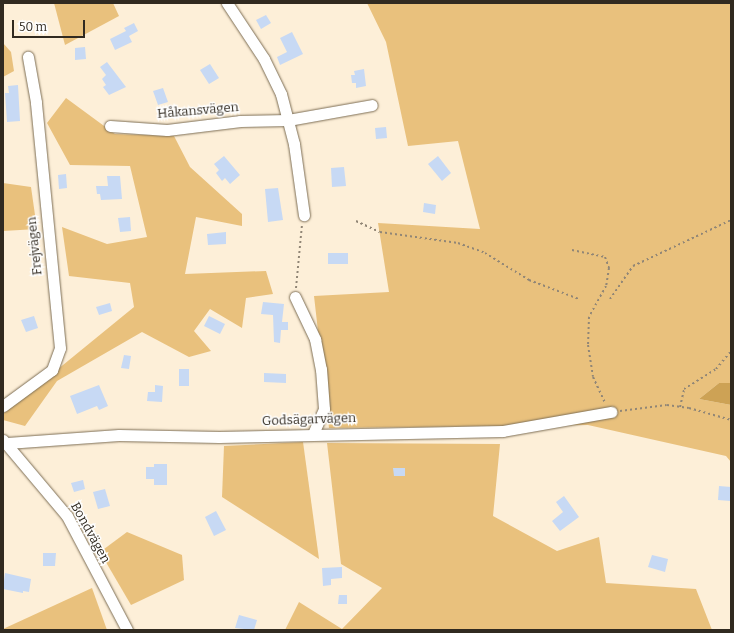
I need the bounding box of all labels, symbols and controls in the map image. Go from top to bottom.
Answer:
scale bar [14,12,87,38]
text: 50 m [19,20,47,34]
street label: Håkansvägen [157,100,239,122]
street label: Frejvägen [24,216,46,276]
street label: Godsägarvägen [262,411,356,429]
street label: Bondvägen [67,500,113,566]

